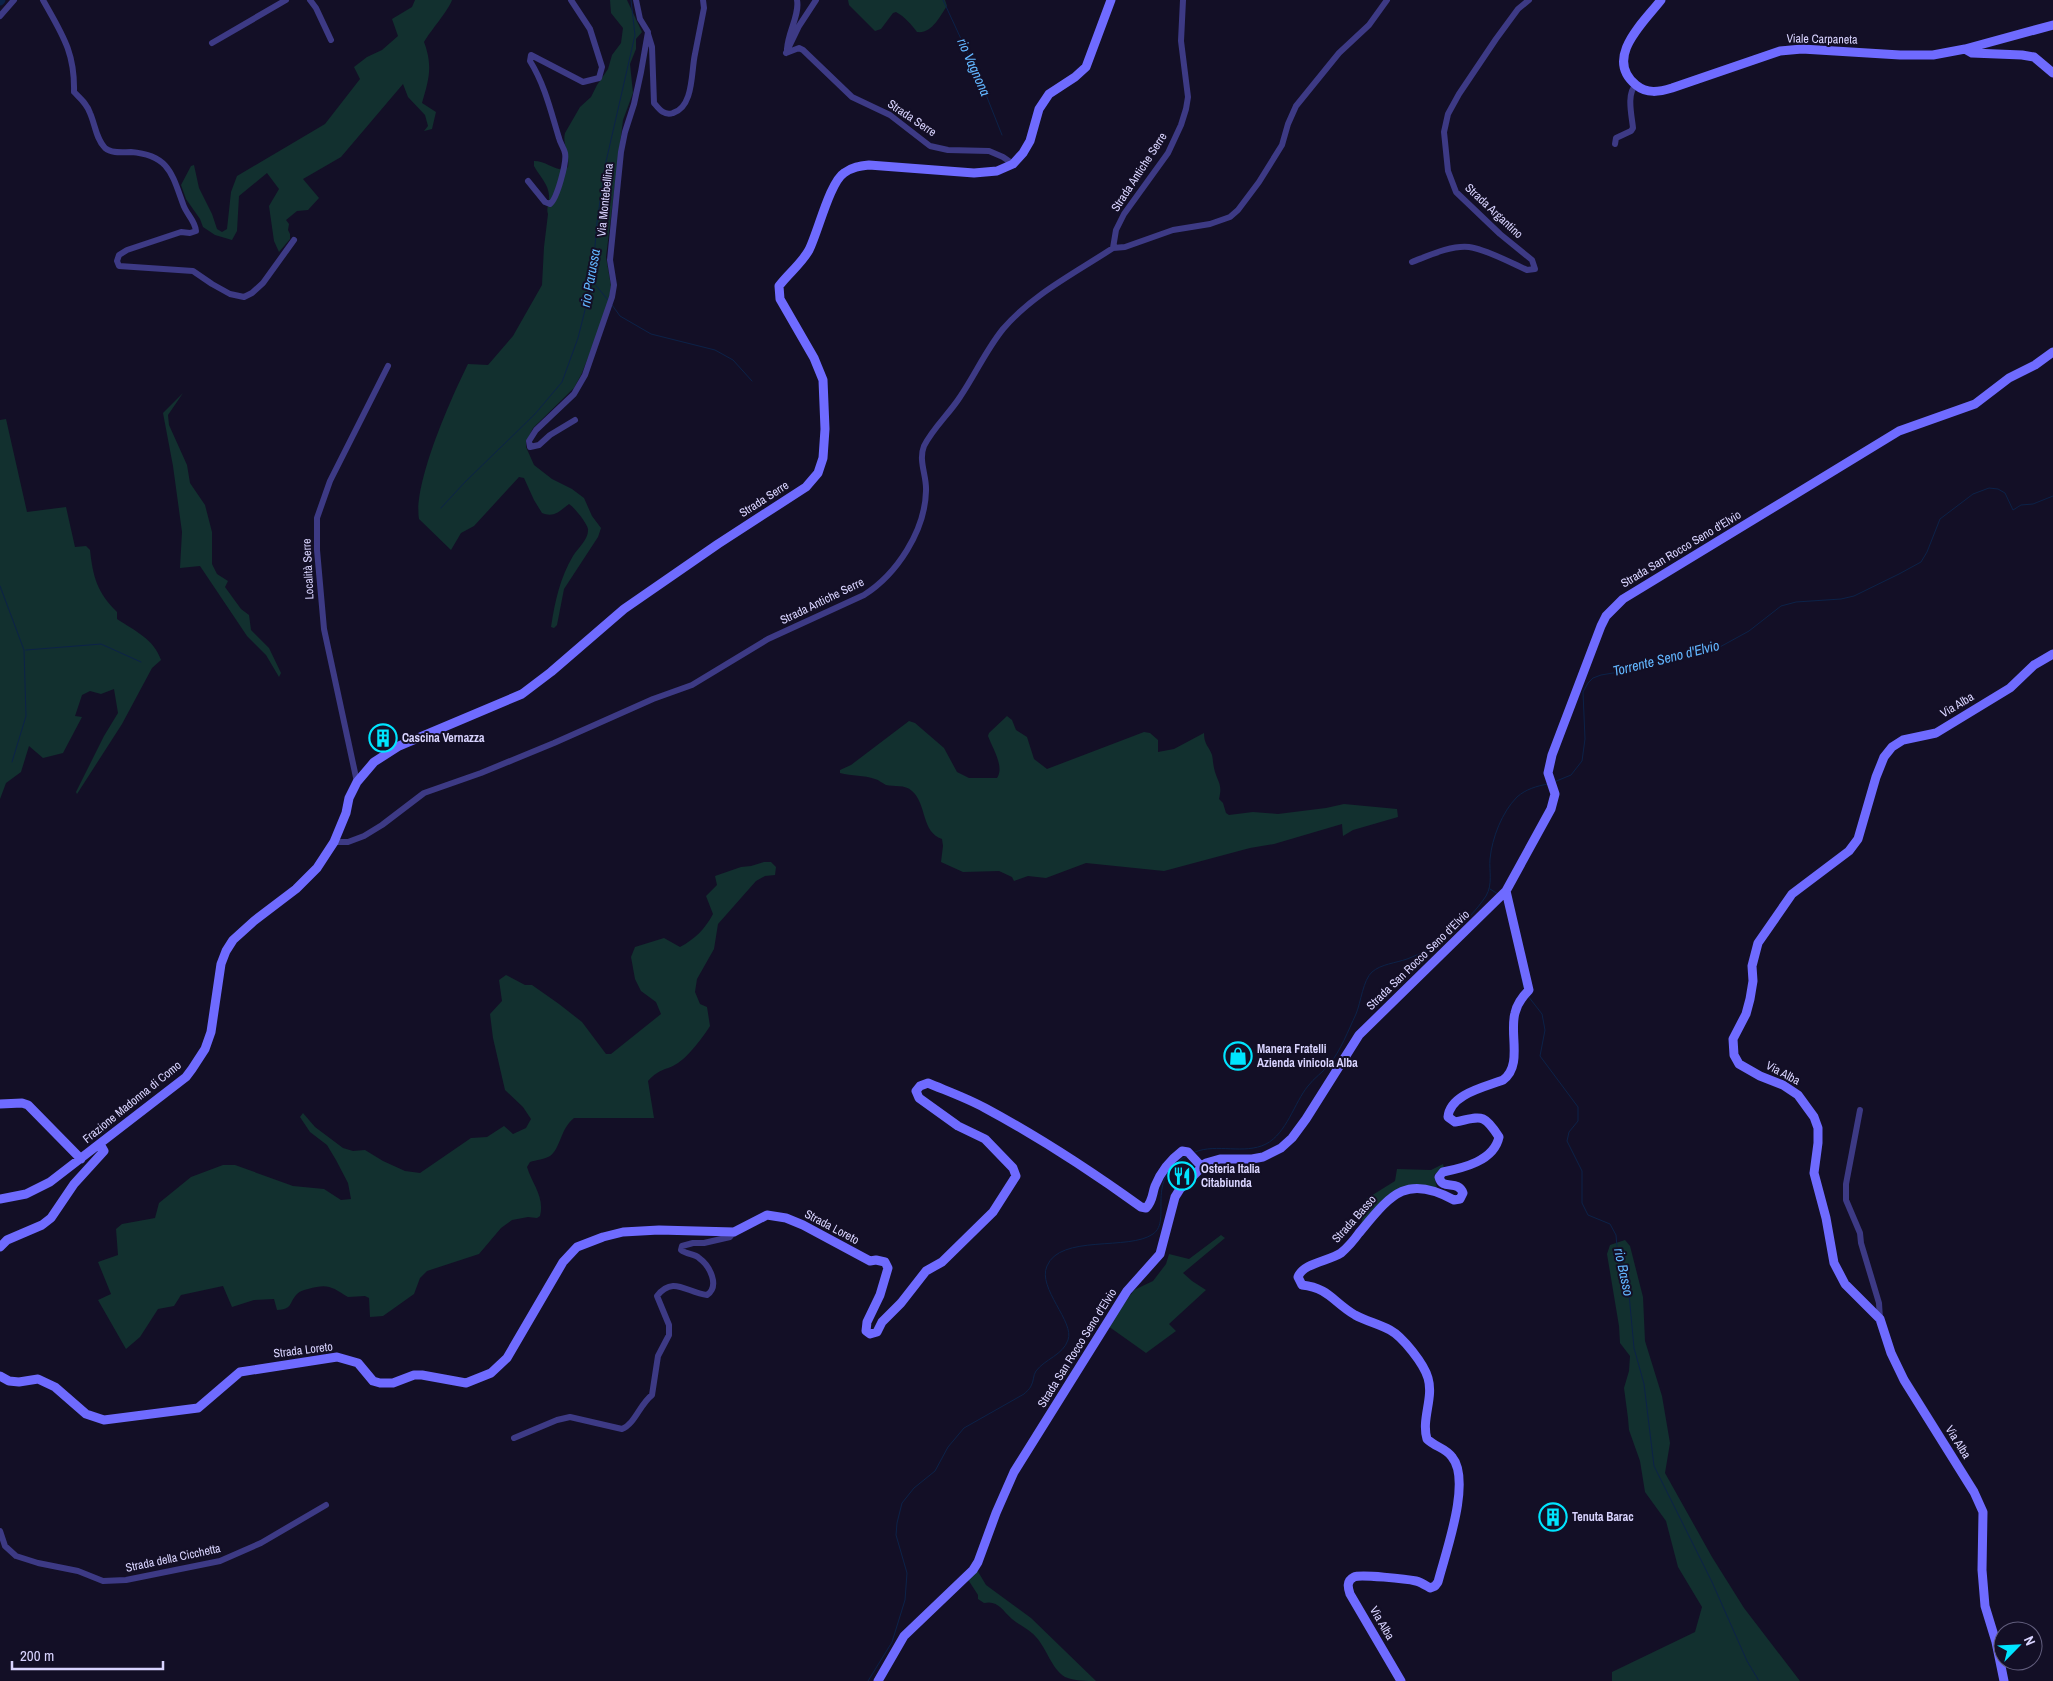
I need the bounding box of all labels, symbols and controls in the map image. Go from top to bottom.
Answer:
street label: Viale Carpaneta [1786,30,1858,48]
water label: rio Vagnona [953,35,995,99]
street label: Strada Serre [884,96,940,140]
street label: Strada Antiche Serre [1107,129,1171,215]
street label: Via Montebellina [593,162,617,237]
street label: Strada Argantino [1462,180,1526,242]
water label: rio Parussa [576,248,604,308]
street label: Strada Serre [736,477,792,521]
street label: Strada San Rocco Seno d'Elvio [1618,507,1744,591]
street label: Località Serre [298,538,318,600]
street label: Strada Antiche Serre [777,574,867,628]
water label: Torrente Seno d'Elvio [1611,636,1721,680]
street label: Via Alba [1937,688,1977,721]
building icon: Cascina Vernazza [368,723,398,753]
place label: Cascina Vernazza [402,730,485,746]
street label: Strada San Rocco Seno d'Elvio [1363,906,1473,1014]
shop icon: Manera Fratelli Azienda vinicola Alba [1223,1041,1253,1071]
place label: Manera Fratelli Azienda vinicola Alba [1257,1041,1358,1071]
street label: Frazione Madonna di Como [79,1057,185,1147]
street label: Via Alba [1763,1057,1803,1089]
restaurant icon: Osteria Italia Citabiunda [1167,1161,1197,1191]
place label: Osteria Italia Citabiunda [1201,1161,1261,1191]
street label: Strada Basso [1328,1192,1380,1246]
street label: Strada Loreto [802,1206,862,1248]
water label: rio Basso [1610,1246,1638,1298]
street label: Strada San Rocco Seno d'Elvio [1034,1285,1120,1411]
street label: Strada Loreto [272,1338,334,1362]
street label: Via Alba [1942,1422,1975,1462]
building icon: Tenuta Barac [1538,1502,1568,1532]
place label: Tenuta Barac [1572,1509,1634,1525]
street label: Strada della Cicchetta [124,1540,223,1576]
street label: Via Alba [1366,1603,1398,1643]
north arrow [1993,1621,2043,1671]
text: N [2020,1633,2040,1648]
scale bar [12,1638,164,1670]
text: 200 m [20,1645,54,1666]

